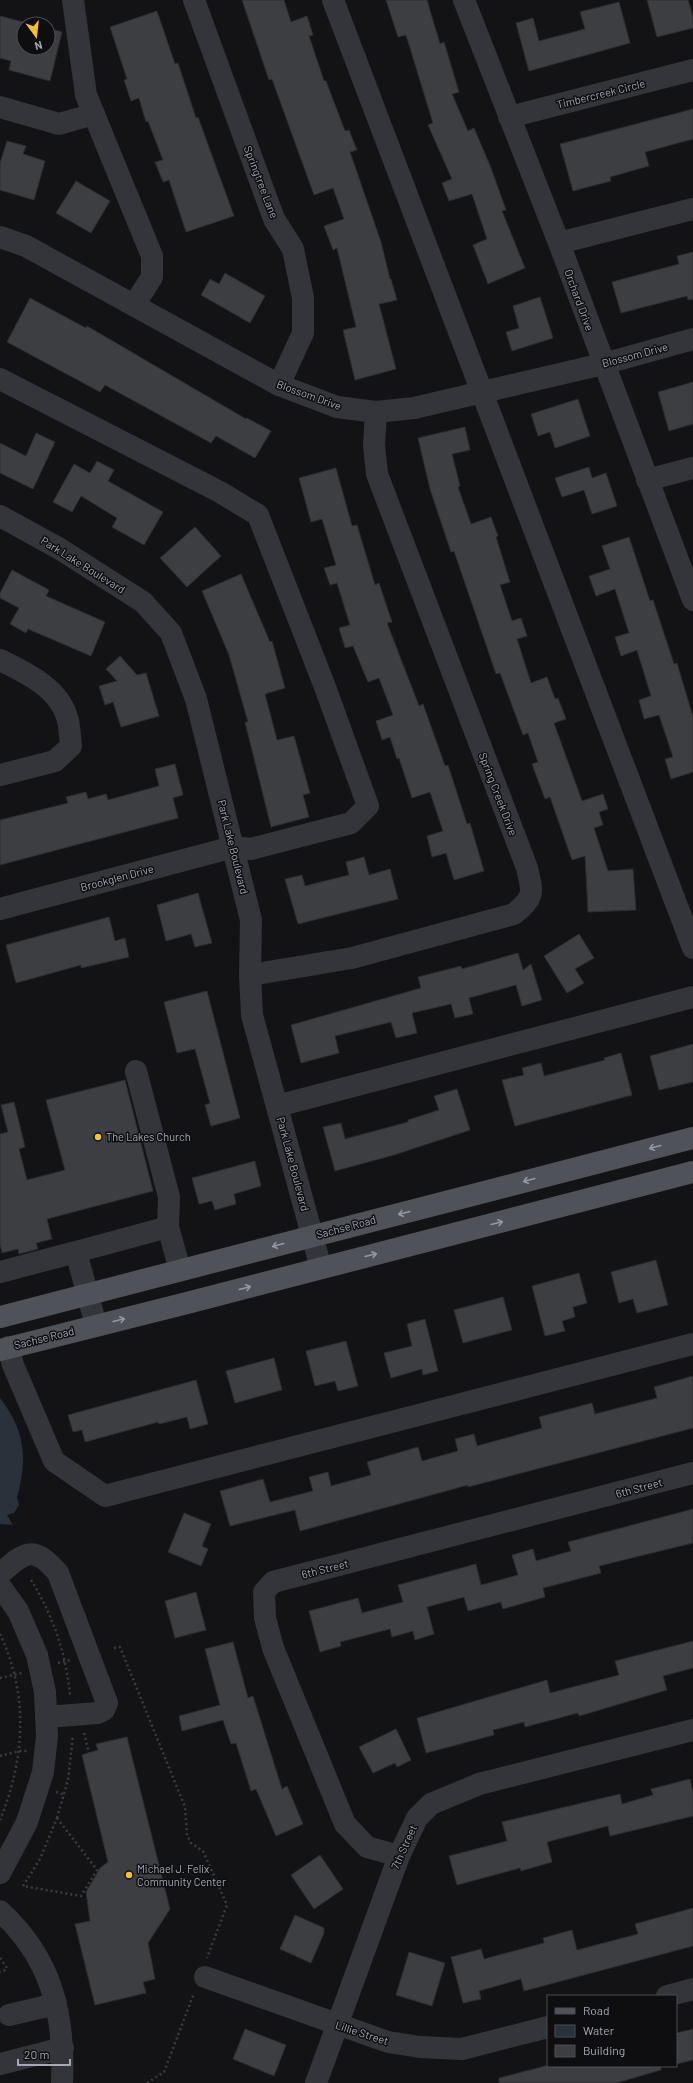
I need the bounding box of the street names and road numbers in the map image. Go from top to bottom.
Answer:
street label: Timbercreek Circle [555,76,646,111]
street label: Springtree Lane [242,144,281,220]
street label: Orchard Drive [562,267,597,333]
street label: Blossom Drive [601,339,669,370]
street label: Blossom Drive [275,377,343,412]
street label: Park Lake Boulevard [39,533,128,596]
street label: Spring Creek Drive [477,750,520,837]
street label: Park Lake Boulevard [215,798,251,895]
street label: Brookglen Drive [79,861,155,894]
street label: Park Lake Boulevard [275,1115,312,1212]
street label: Sachse Road [315,1212,377,1241]
street label: Sachse Road [13,1324,75,1351]
street label: 6th Street [614,1475,664,1500]
street label: 6th Street [300,1556,350,1581]
street label: 7th Street [388,1823,419,1871]
street label: Lillie Street [334,2018,390,2047]

